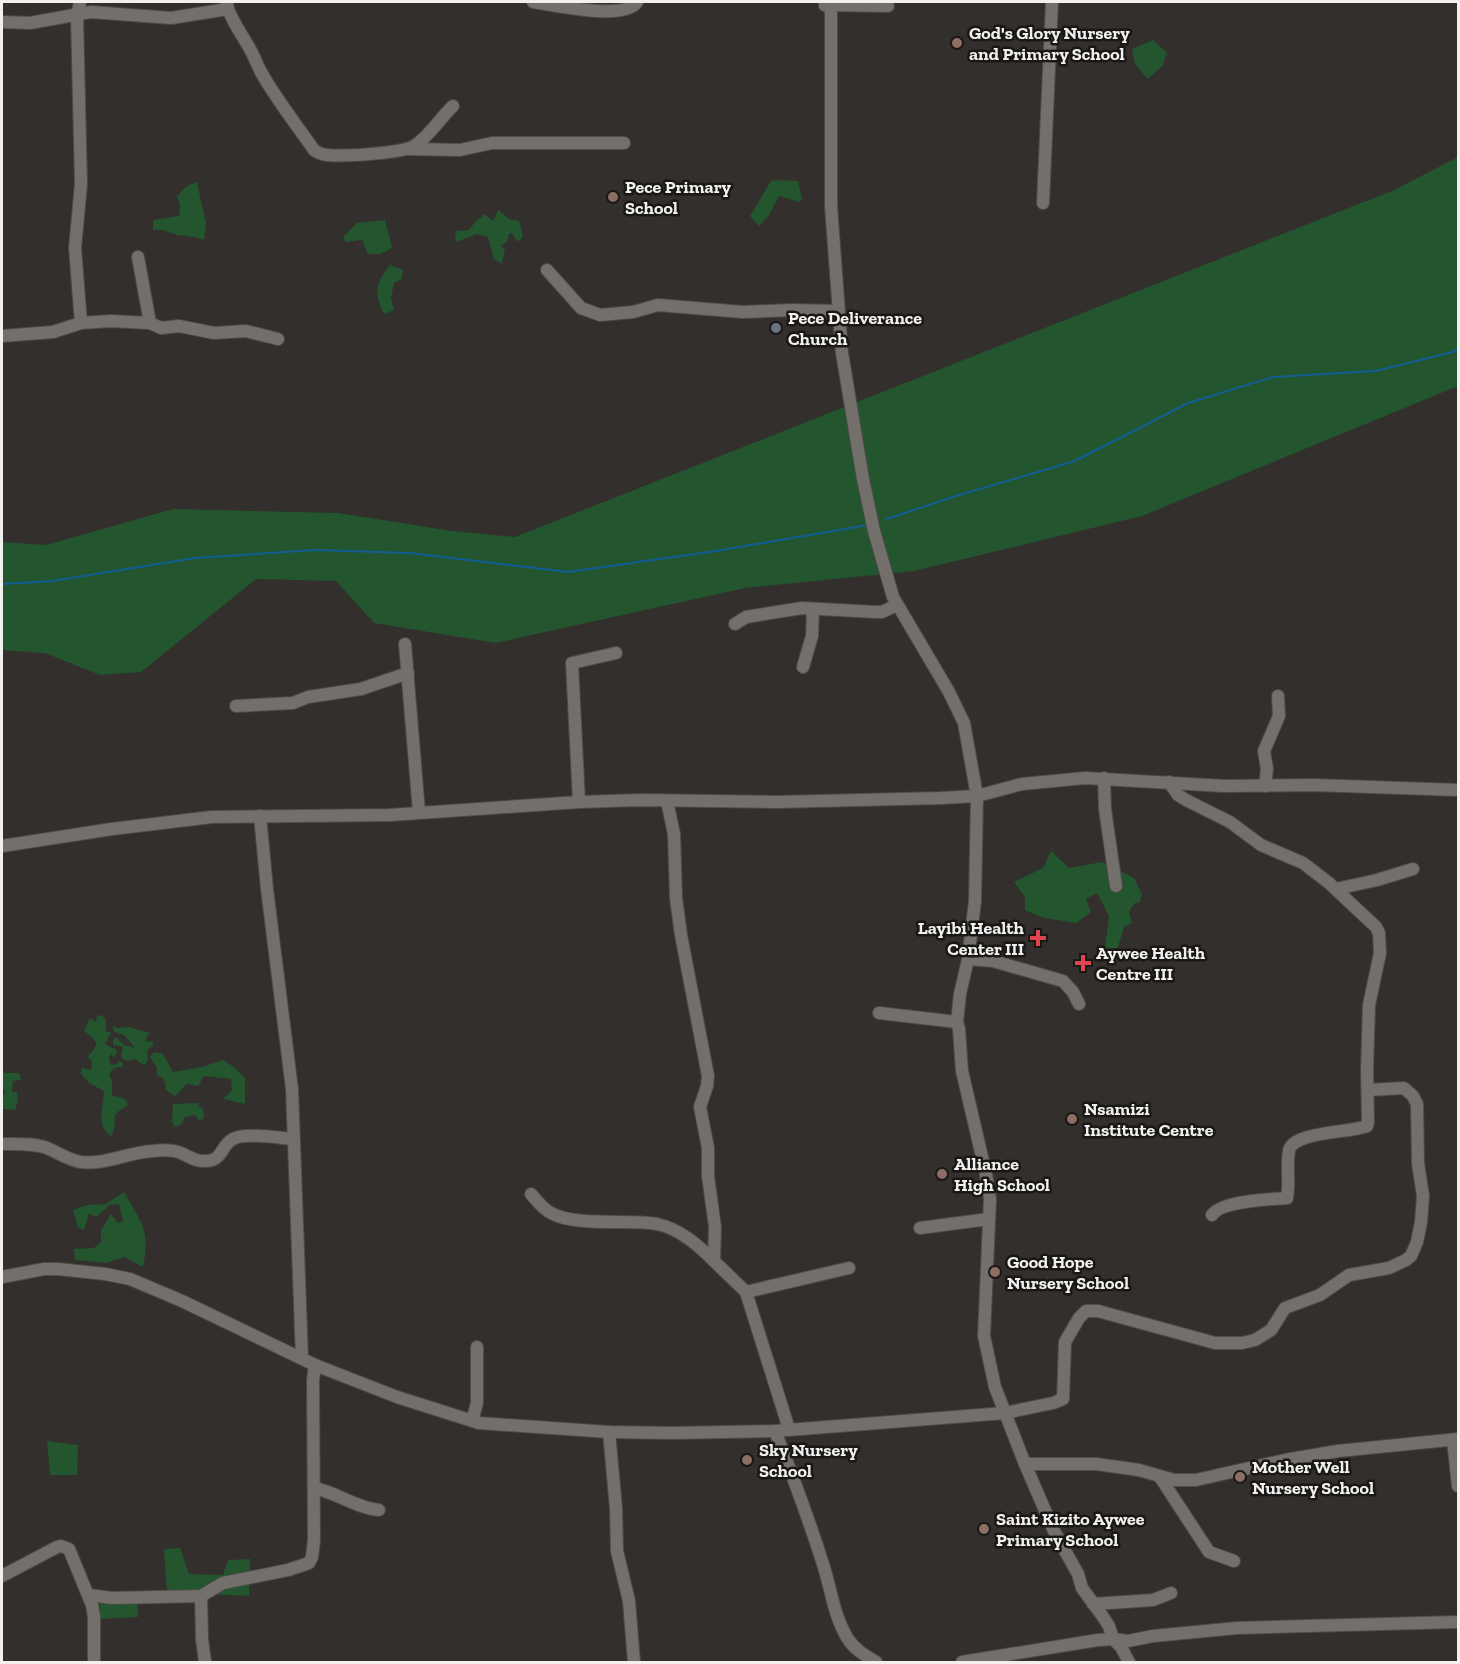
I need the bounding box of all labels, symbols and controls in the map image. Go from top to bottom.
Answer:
place label: God's Glory Nursery and Primary School [969,22,1130,65]
marker: God's Glory Nursery and Primary School [950,36,964,50]
place label: Pece Primary School [625,176,732,219]
marker: Pece Primary School [606,190,620,204]
place label: Pece Deliverance Church [788,307,922,350]
marker: Pece Deliverance Church [769,321,783,335]
place label: Layibi Health Center III [918,917,1025,960]
marker: Layibi Health Center III [1029,929,1047,947]
place label: Aywee Health Centre III [1096,942,1206,985]
marker: Aywee Health Centre III [1074,954,1092,972]
place label: Nsamizi Institute Centre [1084,1098,1214,1141]
marker: Nsamizi Institute Centre [1065,1112,1079,1126]
place label: Alliance High School [954,1153,1050,1196]
marker: Alliance High School [935,1167,949,1181]
place label: Good Hope Nursery School [1007,1251,1129,1294]
marker: Good Hope Nursery School [988,1265,1002,1279]
place label: Sky Nursery School [759,1439,858,1482]
marker: Sky Nursery School [740,1453,754,1467]
place label: Mother Well Nursery School [1252,1456,1374,1499]
marker: Mother Well Nursery School [1233,1470,1247,1484]
place label: Saint Kizito Aywee Primary School [996,1508,1145,1551]
marker: Saint Kizito Aywee Primary School [977,1522,991,1536]

